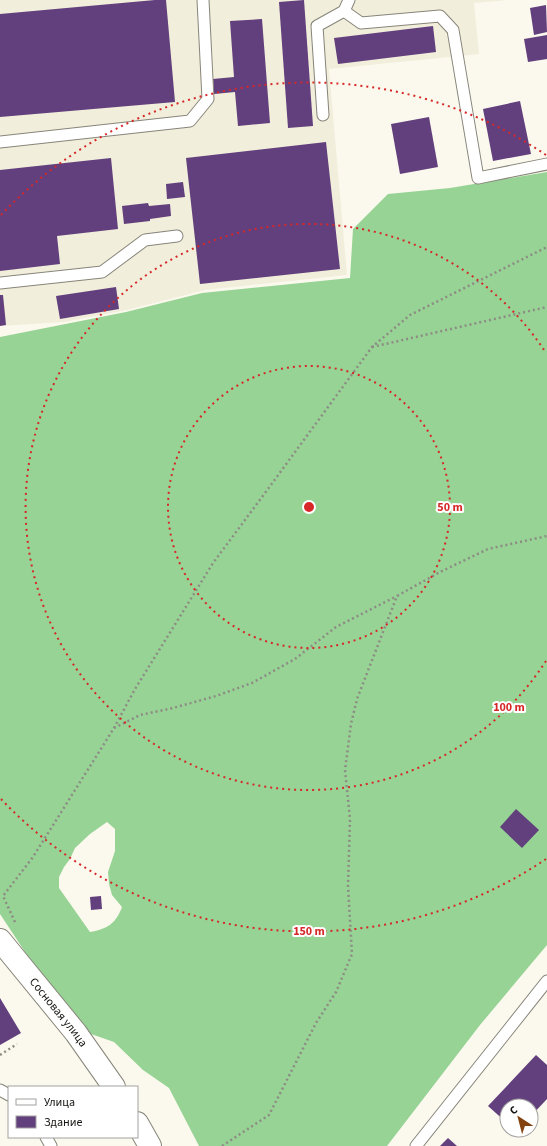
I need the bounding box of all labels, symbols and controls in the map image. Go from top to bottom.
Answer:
text: 50 m [437,499,463,516]
centre of rings [302,500,316,514]
text: 100 m [493,699,525,716]
text: 150 m [293,923,325,940]
street label: Сосновая улица [26,974,92,1050]
legend [8,1086,138,1138]
text: Улица [44,1094,75,1111]
north arrow [499,1098,539,1138]
text: С [506,1102,521,1118]
text: Здание [44,1114,83,1131]

